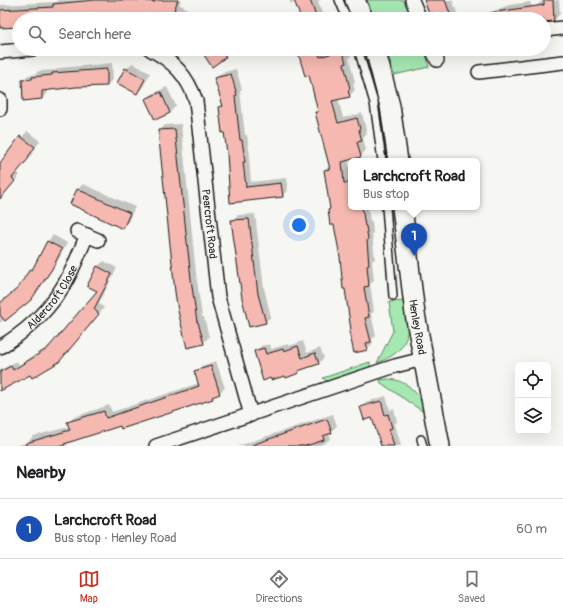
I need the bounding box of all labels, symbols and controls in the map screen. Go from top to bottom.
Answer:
search box [12,12,551,56]
icon: search [26,23,48,45]
text: Search here [58,25,131,44]
popup [348,158,480,210]
text: Larchcroft Road [363,167,465,186]
text: Bus stop [363,186,410,202]
street label: Pearcroft Road [199,188,220,259]
your location [289,215,309,235]
pin: 1 [401,223,427,256]
street label: Aldercroft Close [24,263,80,332]
street label: Henley Road [406,299,429,356]
map controls [515,362,551,434]
button: locate [515,362,551,398]
button: layers [515,398,551,434]
text: Nearby [16,462,65,483]
text: Larchcroft Road [54,511,157,530]
text: 1 [26,521,32,537]
text: 60 m [516,521,547,537]
text: Bus stop · Henley Road [54,530,177,546]
tab: Map [78,568,100,605]
tab: Directions [256,568,302,605]
tab: Saved [458,568,485,605]

